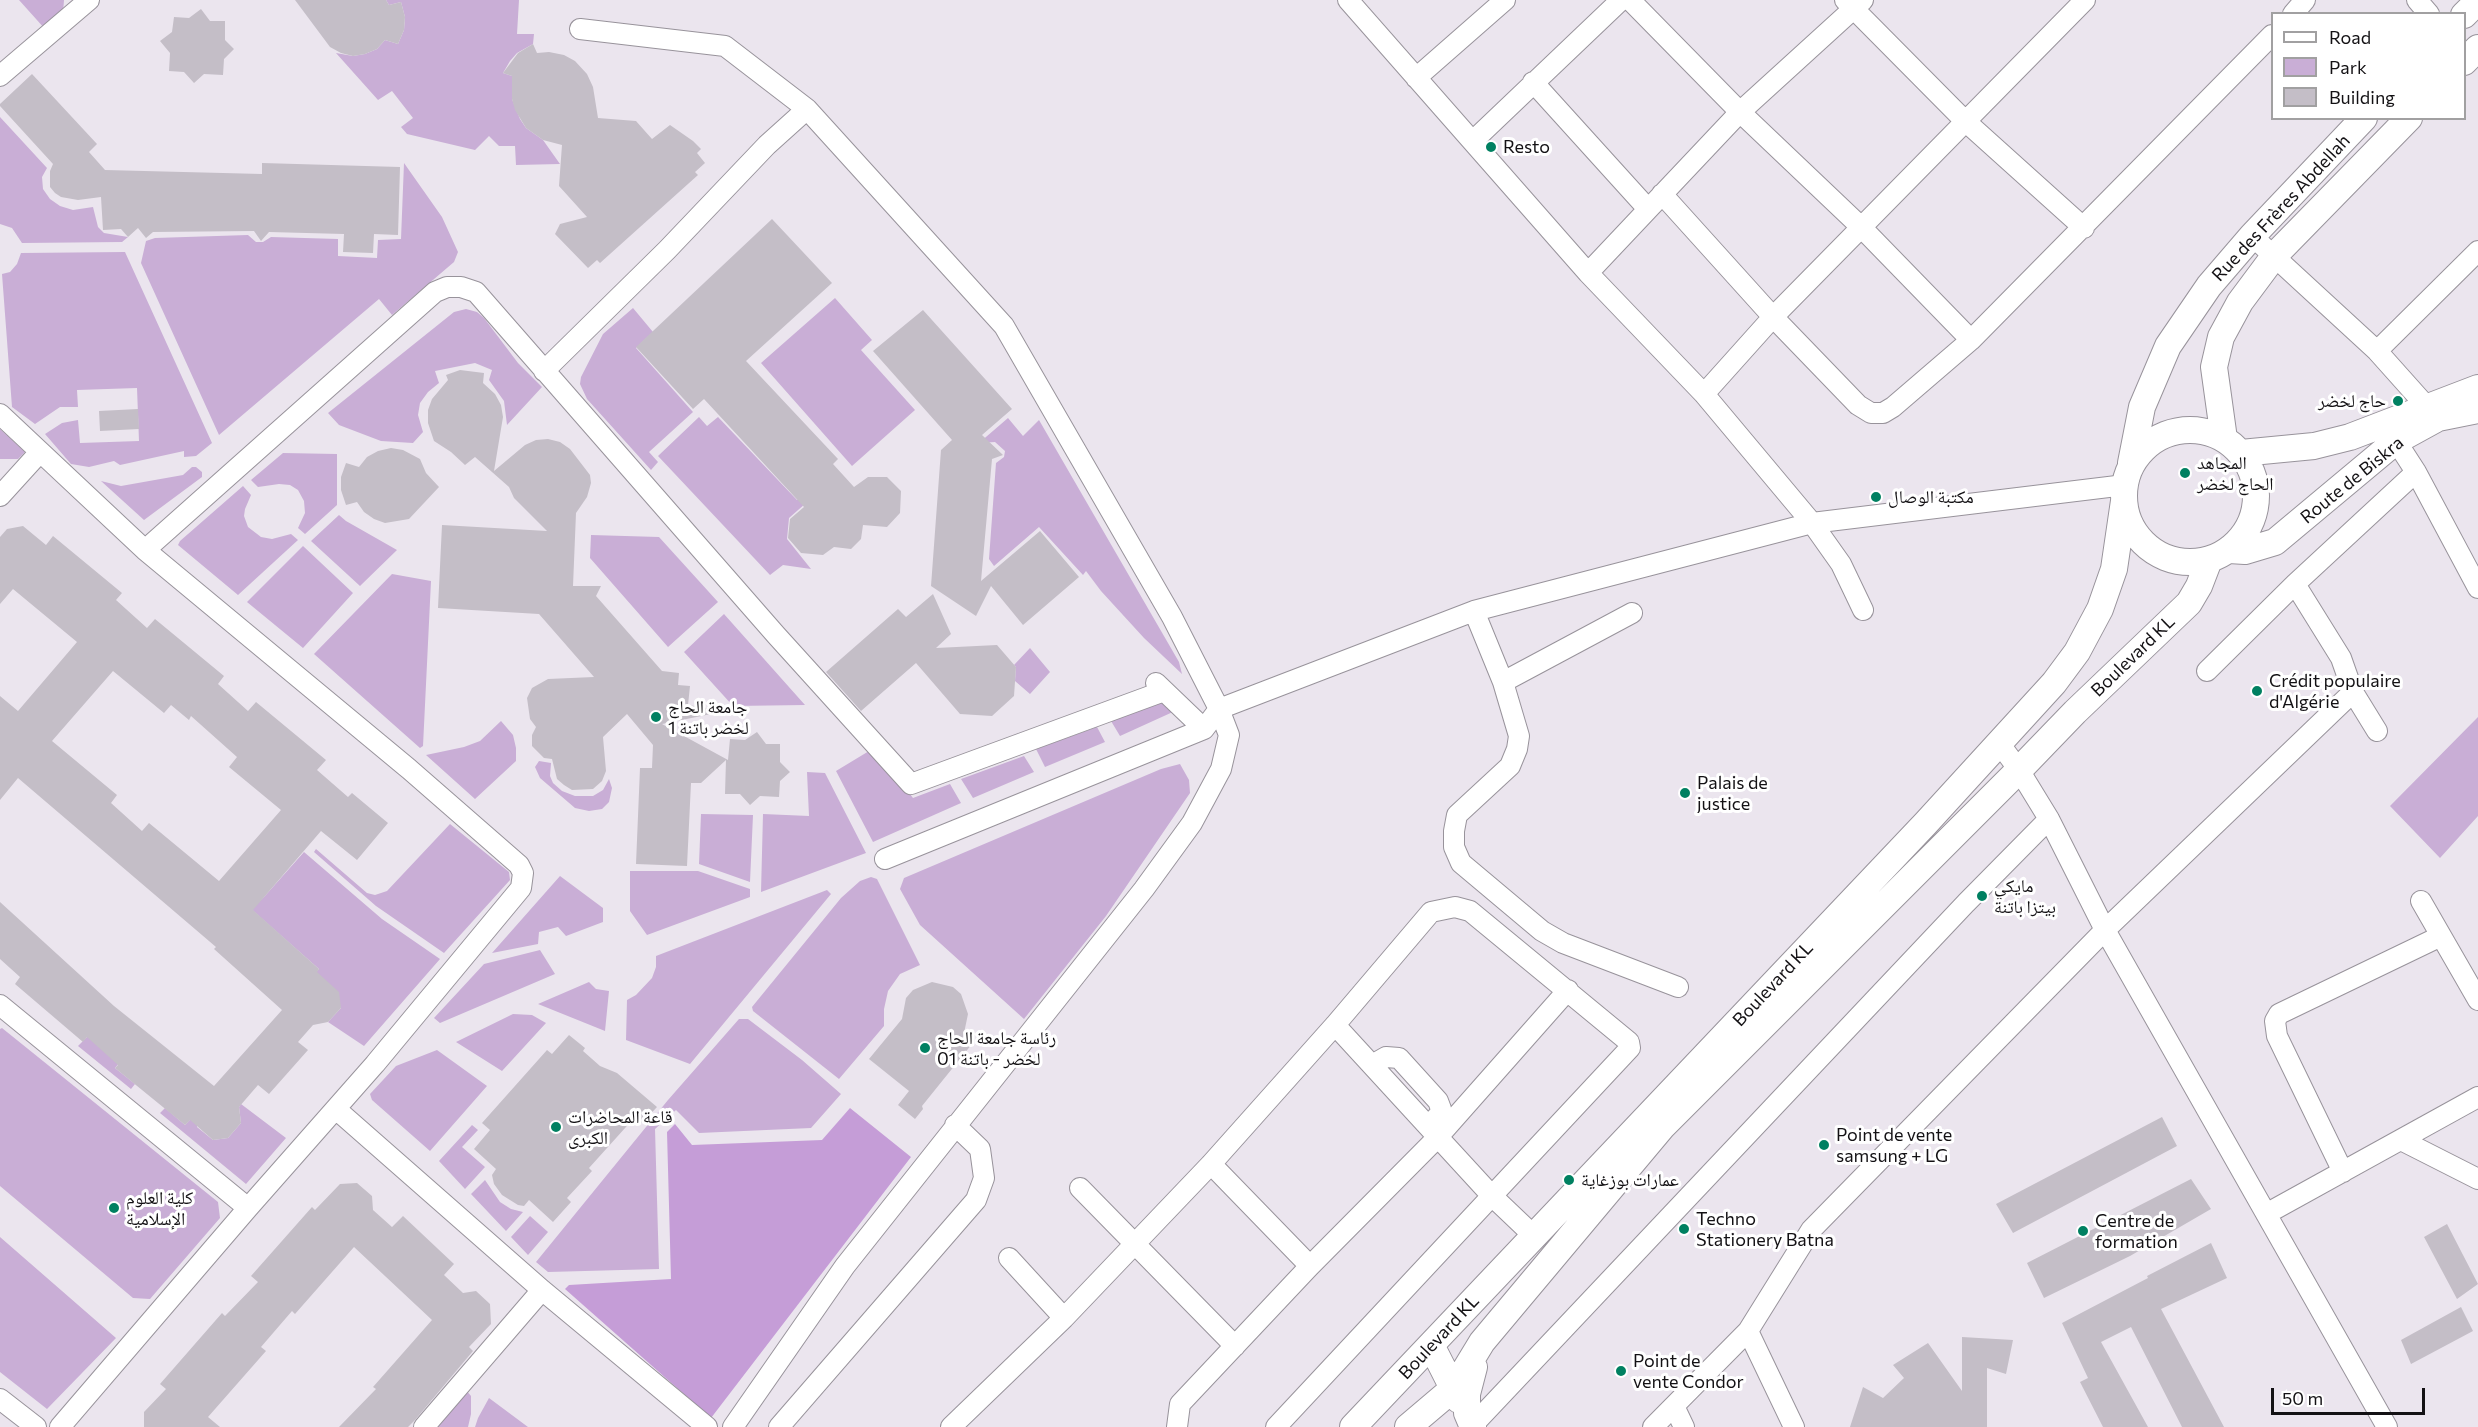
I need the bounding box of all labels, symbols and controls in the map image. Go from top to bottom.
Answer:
legend [2271,12,2466,120]
text: Road [2329,26,2371,48]
text: Park [2329,56,2367,78]
text: Building [2329,86,2395,108]
street label: Rue des Frères Abdellah [2207,130,2355,286]
place label: Resto [1503,136,1550,158]
marker: Resto [1484,140,1498,154]
place label: حاج لخضر [2318,390,2386,412]
marker: حاج لخضر [2391,394,2405,408]
street label: Route de Biskra [2296,432,2408,528]
place label: المجاهد الحاج لخضر [2197,452,2274,494]
marker: المجاهد الحاج لخضر [2178,466,2192,480]
place label: مكتبة الوصال [1888,486,1974,508]
marker: مكتبة الوصال [1869,490,1883,504]
street label: Boulevard KL [2087,611,2179,701]
place label: Crédit populaire d'Algérie [2269,670,2401,712]
marker: Crédit populaire d'Algérie [2250,684,2264,698]
place label: جامعة الحاج لخضر باتنة 1 [668,696,749,738]
marker: جامعة الحاج لخضر باتنة 1 [649,710,663,724]
place label: Palais de justice [1697,772,1768,814]
marker: Palais de justice [1678,786,1692,800]
place label: مايكي بيتزا باتنة [1994,875,2056,918]
marker: مايكي بيتزا باتنة [1975,889,1989,903]
street label: Boulevard KL [1728,937,1818,1031]
place label: رئاسة جامعة الحاج لخضر - باتنة 01 [937,1027,1056,1070]
marker: رئاسة جامعة الحاج لخضر - باتنة 01 [918,1041,932,1055]
place label: قاعة المحاضرات الكبرى [568,1106,672,1148]
marker: قاعة المحاضرات الكبرى [549,1120,563,1134]
place label: Point de vente samsung + LG [1836,1124,1952,1166]
marker: Point de vente samsung + LG [1817,1138,1831,1152]
place label: عمارات بوزغاية [1581,1169,1679,1191]
marker: عمارات بوزغاية [1562,1173,1576,1187]
place label: كلية العلوم الإسلامية [126,1187,193,1230]
marker: كلية العلوم الإسلامية [107,1201,121,1215]
place label: Techno Stationery Batna [1696,1208,1834,1250]
place label: Centre de formation [2095,1210,2178,1252]
marker: Techno Stationery Batna [1677,1222,1691,1236]
marker: Centre de formation [2076,1224,2090,1238]
street label: Boulevard KL [1394,1290,1484,1384]
place label: Point de vente Condor [1633,1350,1744,1392]
marker: Point de vente Condor [1614,1364,1628,1378]
scale bar [2274,1376,2428,1414]
text: 50 m [2282,1387,2323,1409]

